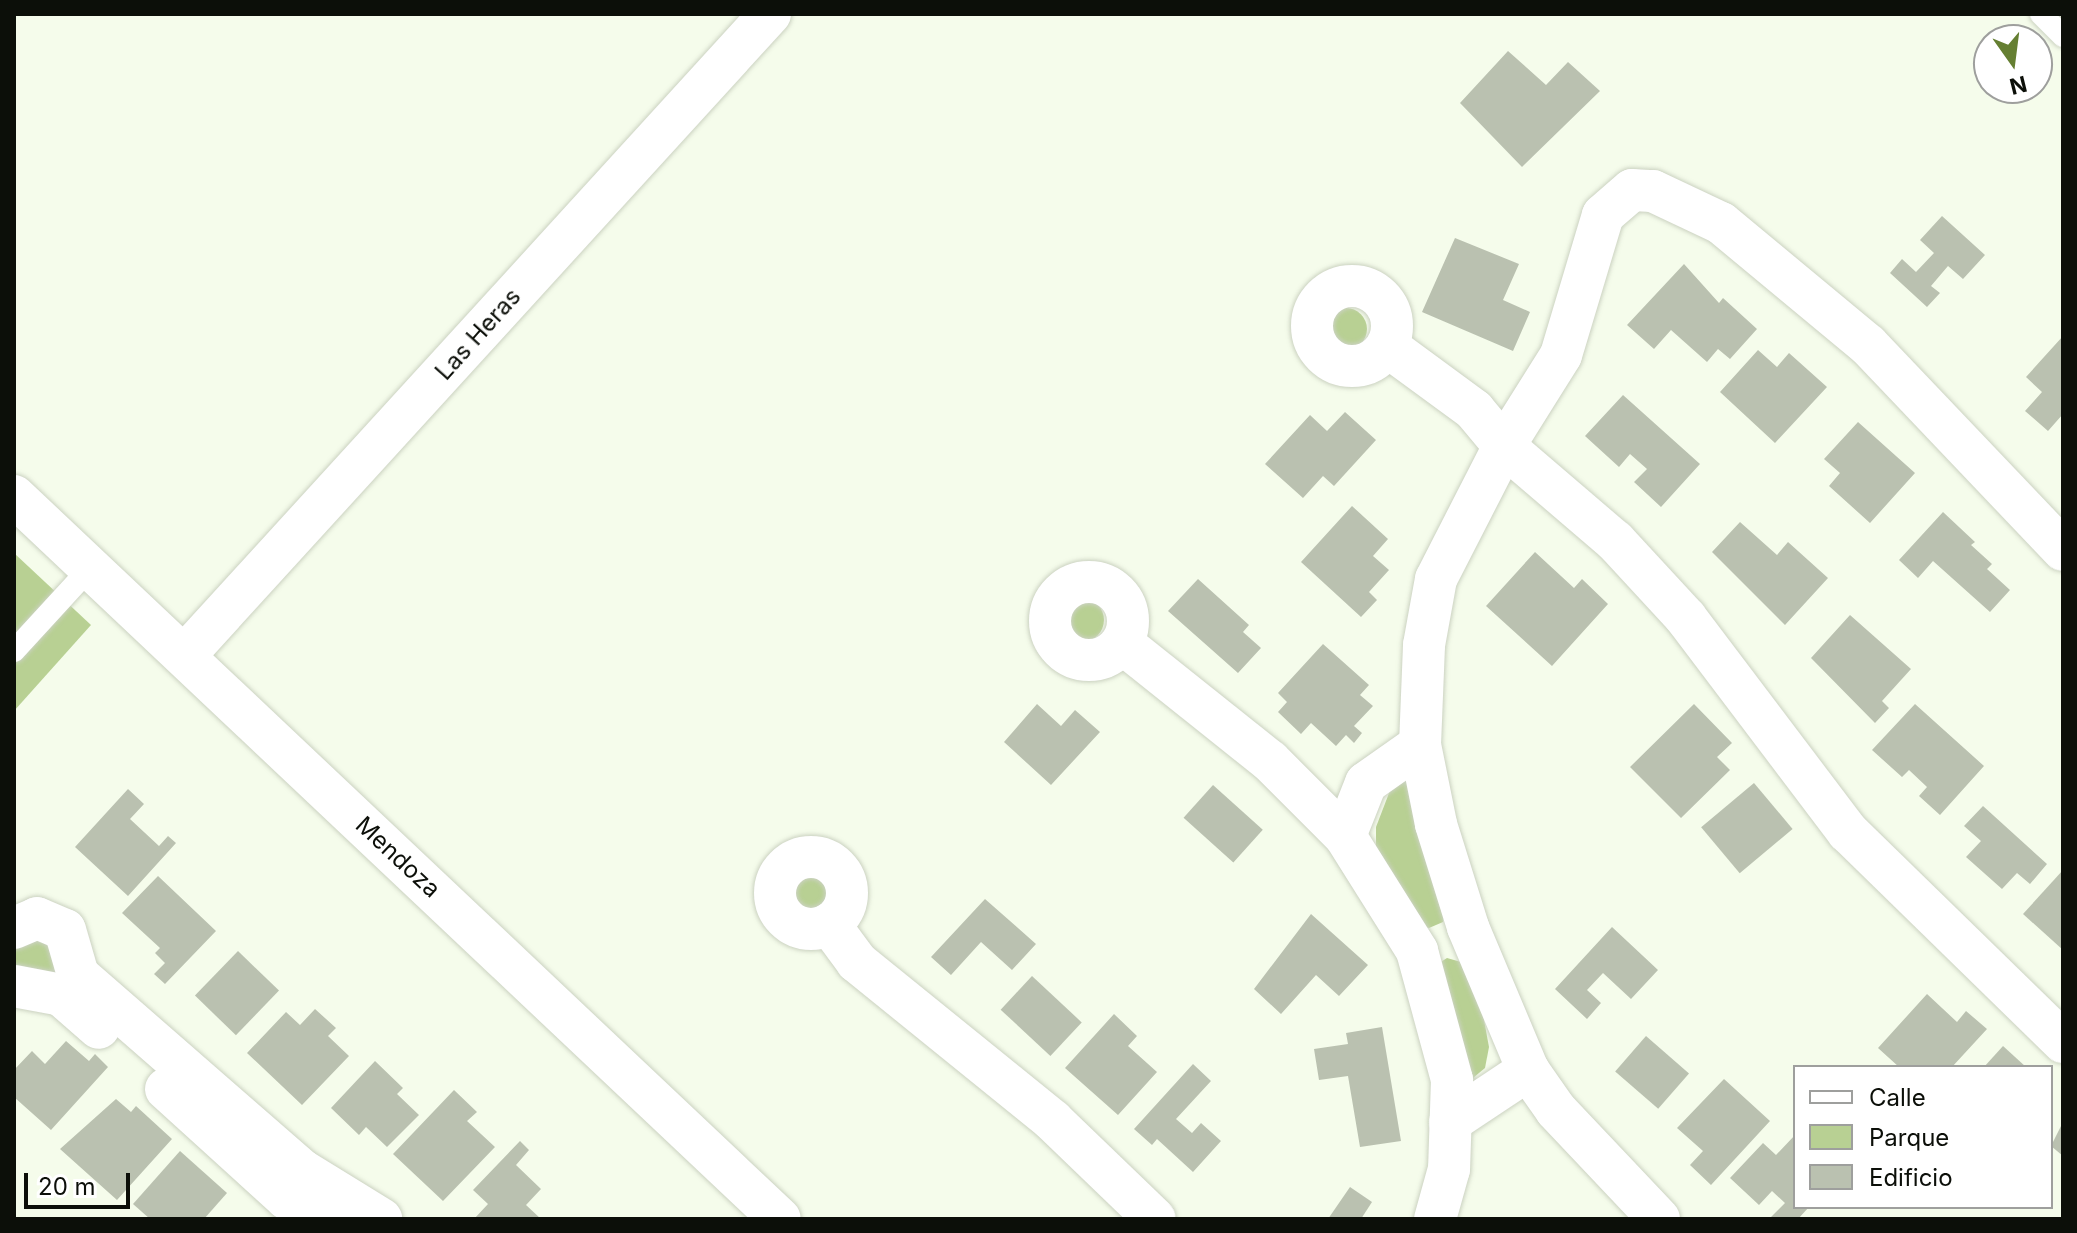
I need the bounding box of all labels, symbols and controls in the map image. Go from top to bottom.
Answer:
north arrow [1973,24,2053,104]
text: N [2007,71,2030,100]
street label: Las Heras [429,282,527,386]
street label: Mendoza [350,811,446,903]
legend [1793,1065,2053,1209]
text: Calle [1869,1083,1926,1112]
text: Parque [1869,1123,1949,1152]
scale bar [28,1157,134,1207]
text: Edificio [1869,1163,1953,1192]
text: 20 m [38,1172,96,1201]

